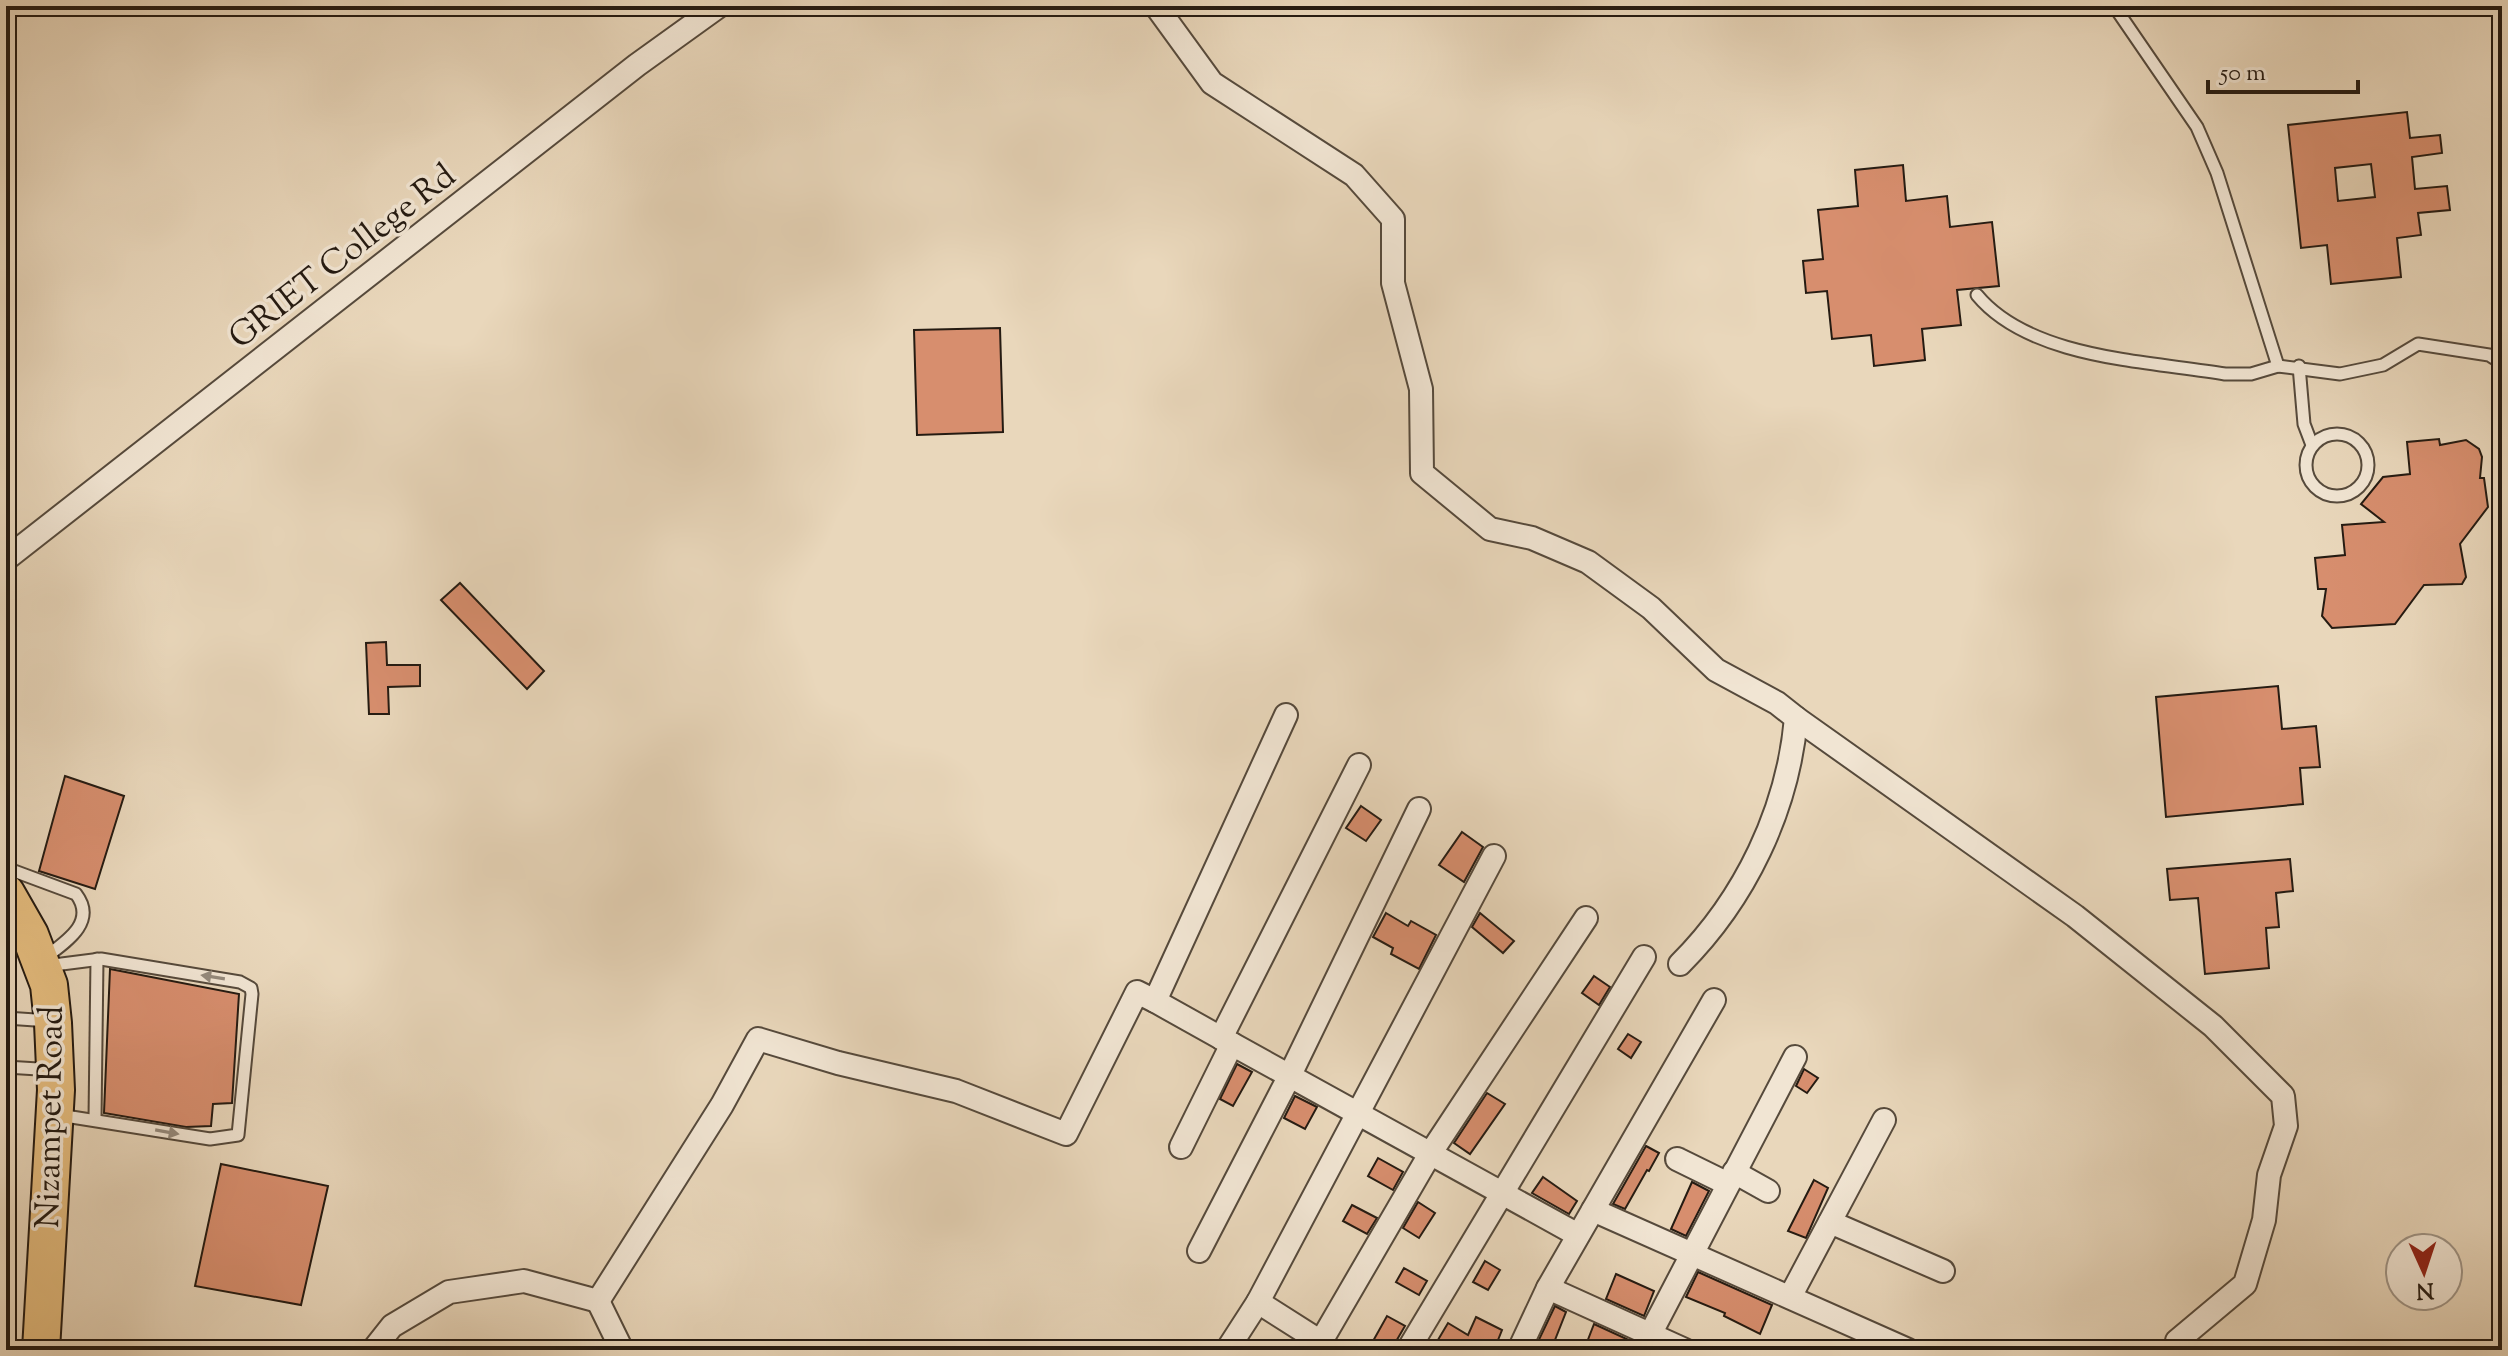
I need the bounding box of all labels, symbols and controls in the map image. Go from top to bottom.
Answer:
scale bar [2208,44,2358,94]
text: 50 m [2218,57,2266,91]
street label: GRIET College Rd [219,153,467,362]
one-way arrow [200,970,225,983]
street label: Nizampet Road [25,1005,78,1229]
one-way arrow [155,1126,180,1138]
north arrow [2384,1232,2464,1312]
text: N [2415,1273,2434,1305]

